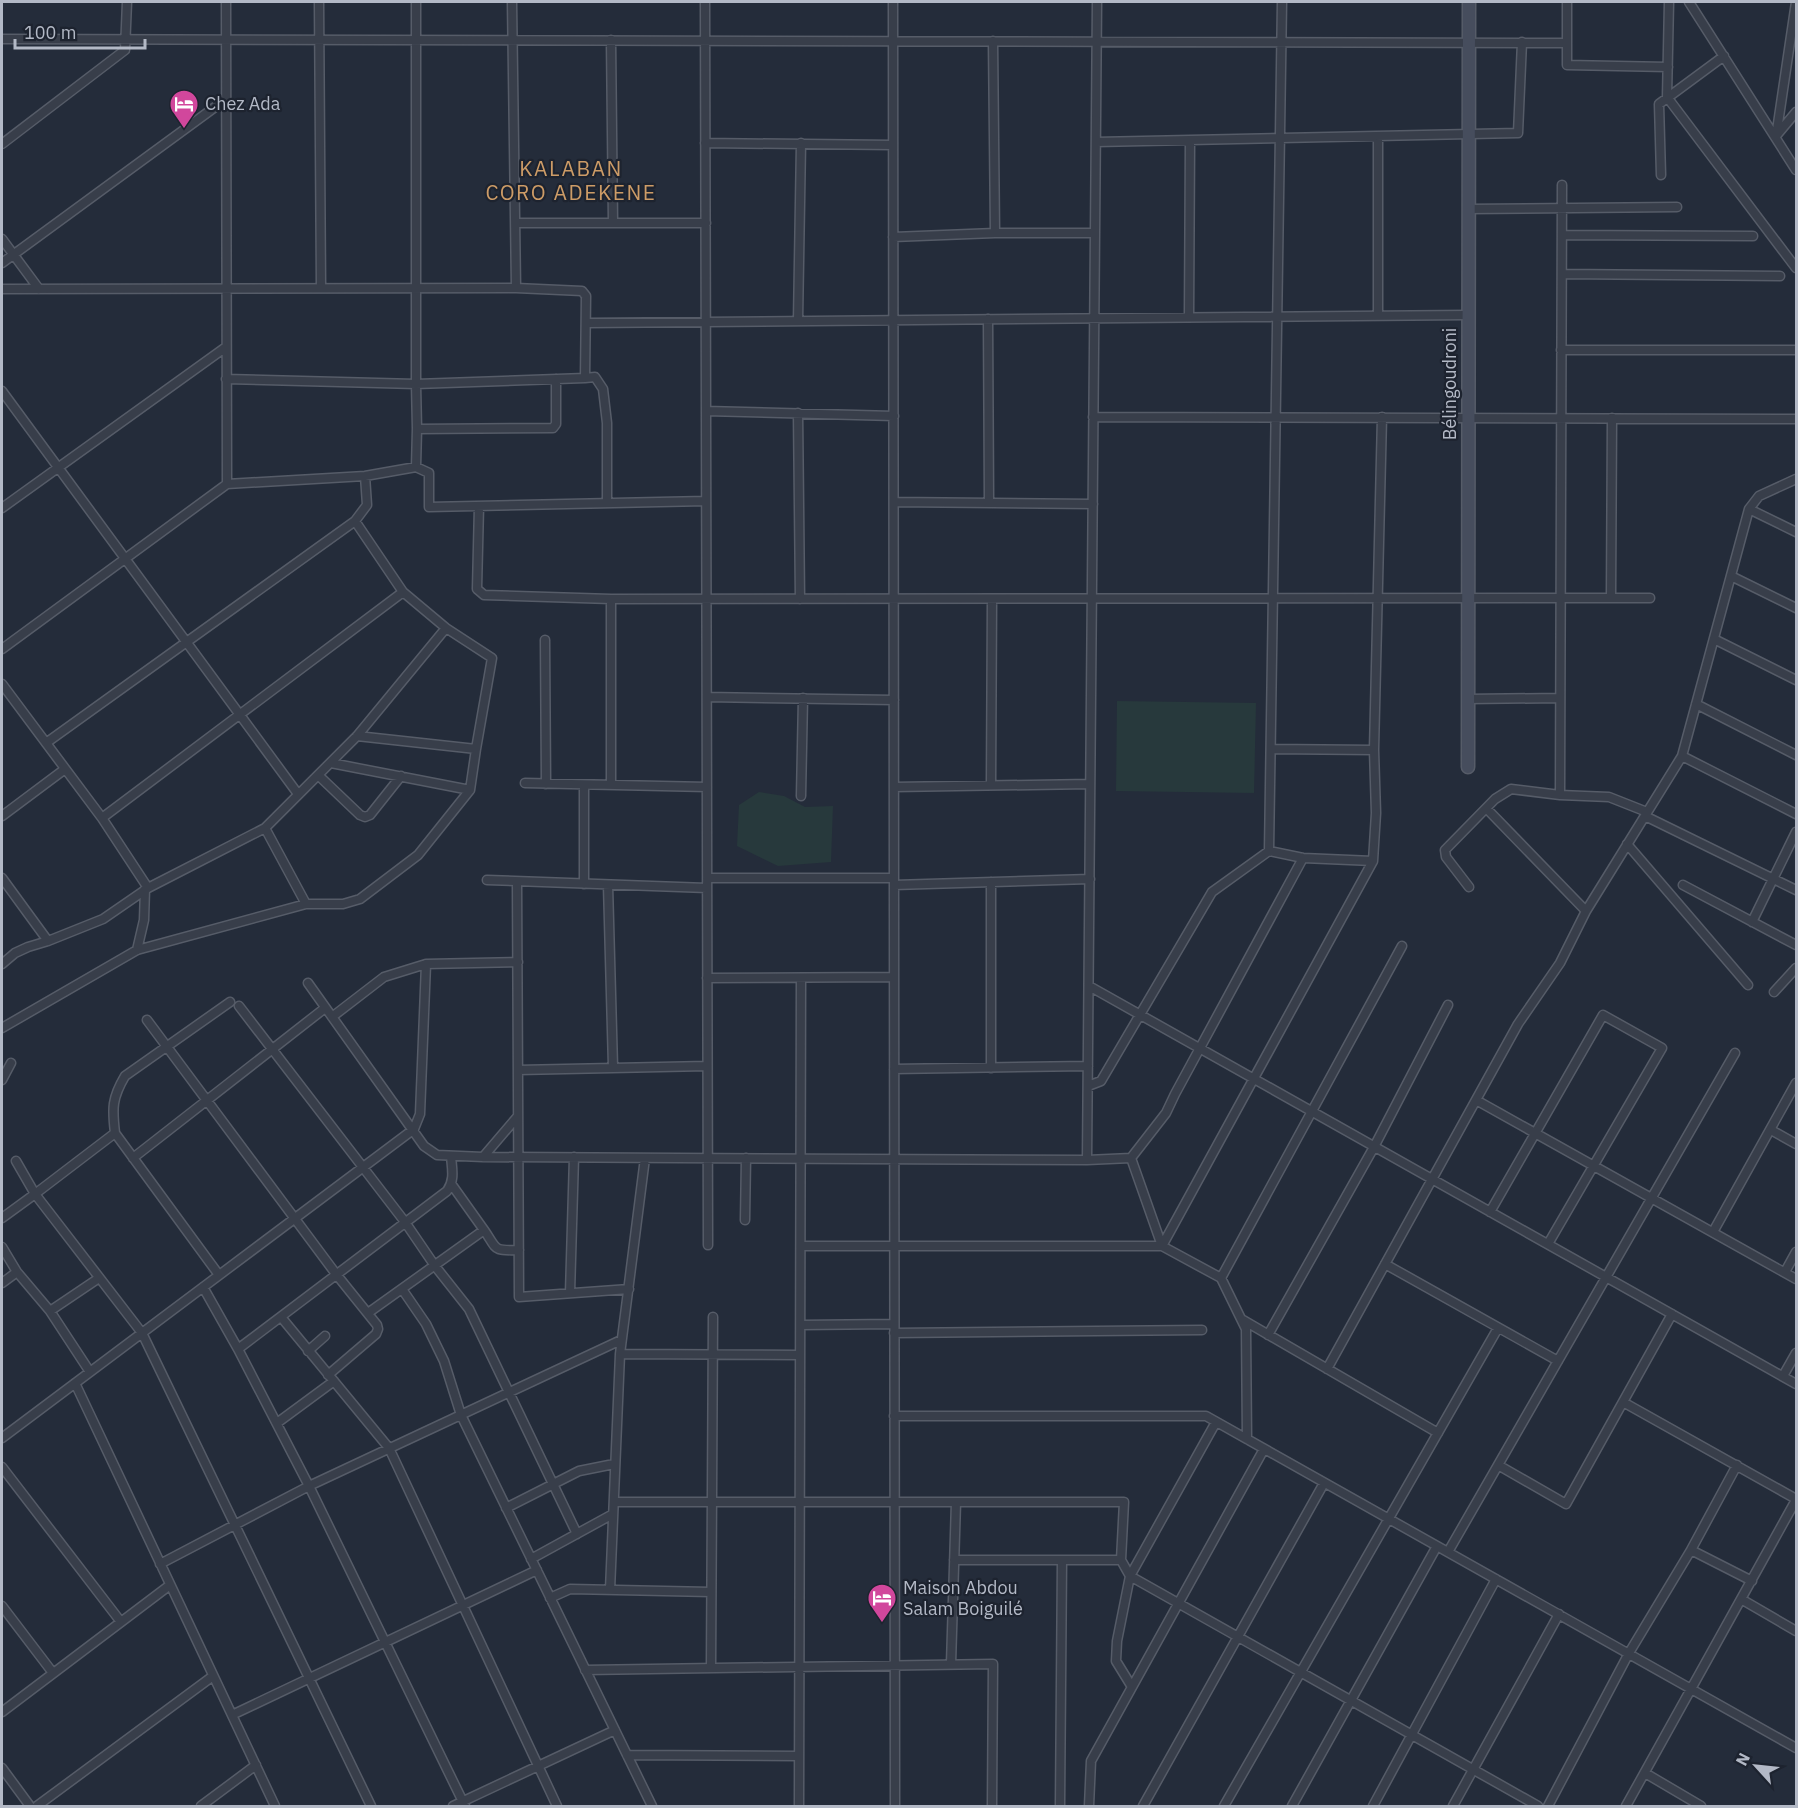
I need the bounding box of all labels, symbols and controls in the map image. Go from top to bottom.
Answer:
scale bar [15,12,146,50]
text: 100 m [24,21,76,44]
hotel icon: Chez Ada [168,88,200,130]
place label: Chez Ada [205,92,281,115]
district label: KALABAN CORO ADEKENE [485,154,657,206]
street label: Bélingoudroni [1438,328,1461,440]
place label: Maison Abdou Salam Boiguilé [903,1576,1023,1620]
hotel icon: Maison Abdou Salam Boiguilé [866,1582,898,1624]
north arrow [1726,1736,1786,1796]
text: N [1731,1749,1754,1769]

